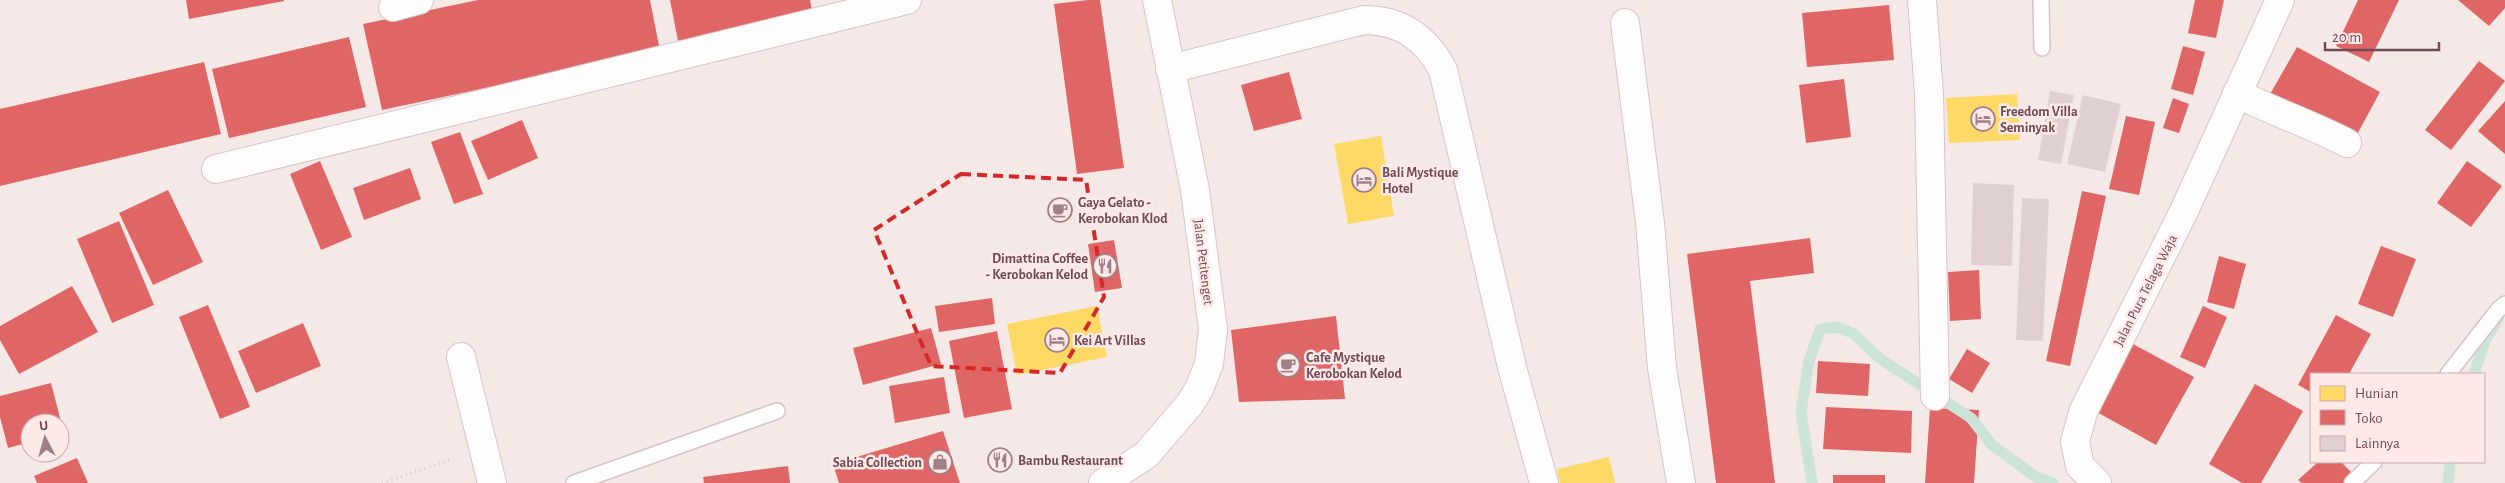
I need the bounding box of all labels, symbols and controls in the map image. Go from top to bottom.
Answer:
scale bar [2325,20,2439,52]
text: 20 m [2332,30,2361,45]
place label: Freedom Villa Seminyak [2000,105,2078,135]
hotel icon: Freedom Villa Seminyak [1970,106,1996,132]
place label: Bali Mystique Hotel [1382,166,1459,196]
hotel icon: Bali Mystique Hotel [1351,167,1377,193]
place label: Gaya Gelato - Kerobokan Klod [1078,196,1168,226]
cafe icon: Gaya Gelato - Kerobokan Klod [1047,197,1073,223]
street label: Jalan Petitenget [1191,218,1215,306]
street label: Jalan Pura Telaga Waja [2112,232,2180,349]
place label: Dimattina Coffee - Kerobokan Kelod [986,252,1089,282]
restaurant icon: Dimattina Coffee - Kerobokan Kelod [1092,253,1118,279]
hotel icon: Kei Art Villas [1044,327,1070,353]
place label: Kei Art Villas [1074,334,1146,348]
place label: Cafe Mystique Kerobokan Kelod [1306,351,1402,381]
cafe icon: Cafe Mystique Kerobokan Kelod [1275,352,1301,378]
legend [2310,373,2485,463]
text: Hunian [2355,386,2399,401]
text: Toko [2355,411,2383,426]
north arrow [20,413,70,463]
text: U [39,419,49,433]
text: Lainnya [2355,436,2400,451]
restaurant icon: Bambu Restaurant [987,447,1013,473]
shop icon: Sabia Collection [927,449,953,475]
place label: Bambu Restaurant [1018,454,1123,468]
place label: Sabia Collection [833,456,922,470]

